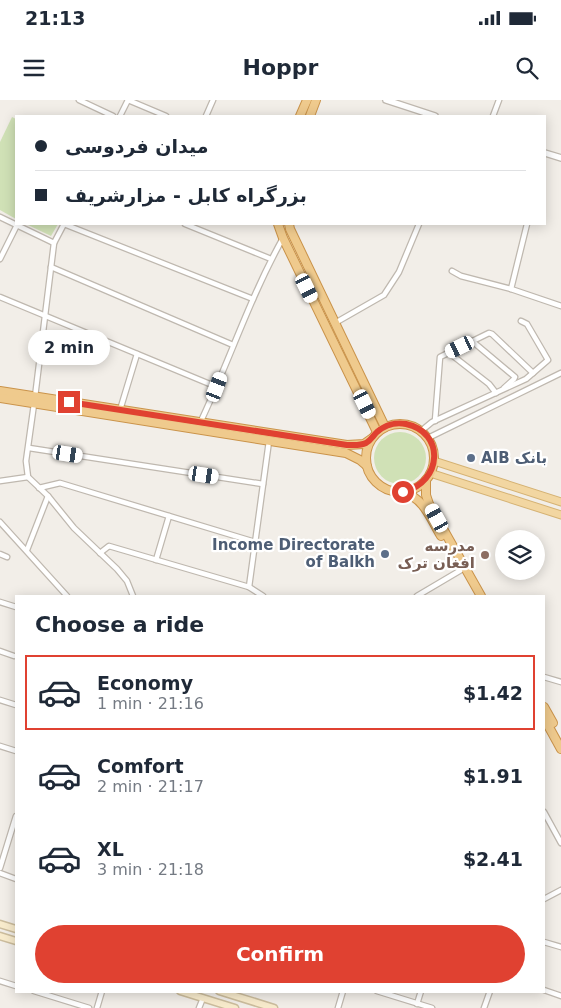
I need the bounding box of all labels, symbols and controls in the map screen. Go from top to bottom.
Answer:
text: 21:13 [25,7,85,29]
icon: menu [20,54,48,82]
icon: search [513,54,541,82]
text: Hoppr [243,55,318,80]
text: میدان فردوسی [65,135,209,157]
text: بزرگراه کابل - مزارشریف [65,184,307,206]
car [293,271,320,305]
callout: 2 min [28,330,110,364]
car [443,334,476,360]
text: 2 min [44,338,94,357]
car [204,370,229,404]
car [351,387,378,421]
route end [58,391,80,413]
car [52,444,83,464]
place label: AIB بانک [481,449,547,467]
marker: AIB بانک [465,452,477,464]
car [188,465,219,485]
route start [392,481,414,503]
car [423,501,450,535]
map controls [495,530,545,580]
button: layers [495,530,545,580]
place label: Income Directorate of Balkh [212,536,375,571]
place label: مدرسه افغان ترک [398,537,475,572]
marker: Income Directorate of Balkh [379,548,391,560]
marker: مدرسه افغان ترک [479,549,491,561]
text: Choose a ride [35,612,204,637]
icon: car [37,670,82,715]
text: Economy [97,672,193,694]
text: $1.42 [463,682,523,704]
text: 1 min · 21:16 [97,694,204,713]
icon: car [37,753,82,798]
text: Comfort [97,755,184,777]
text: $1.91 [463,765,523,787]
text: 2 min · 21:17 [97,777,204,796]
icon: car [37,836,82,881]
text: XL [97,838,124,860]
text: $2.41 [463,848,523,870]
text: 3 min · 21:18 [97,860,204,879]
button: Confirm [35,925,525,983]

